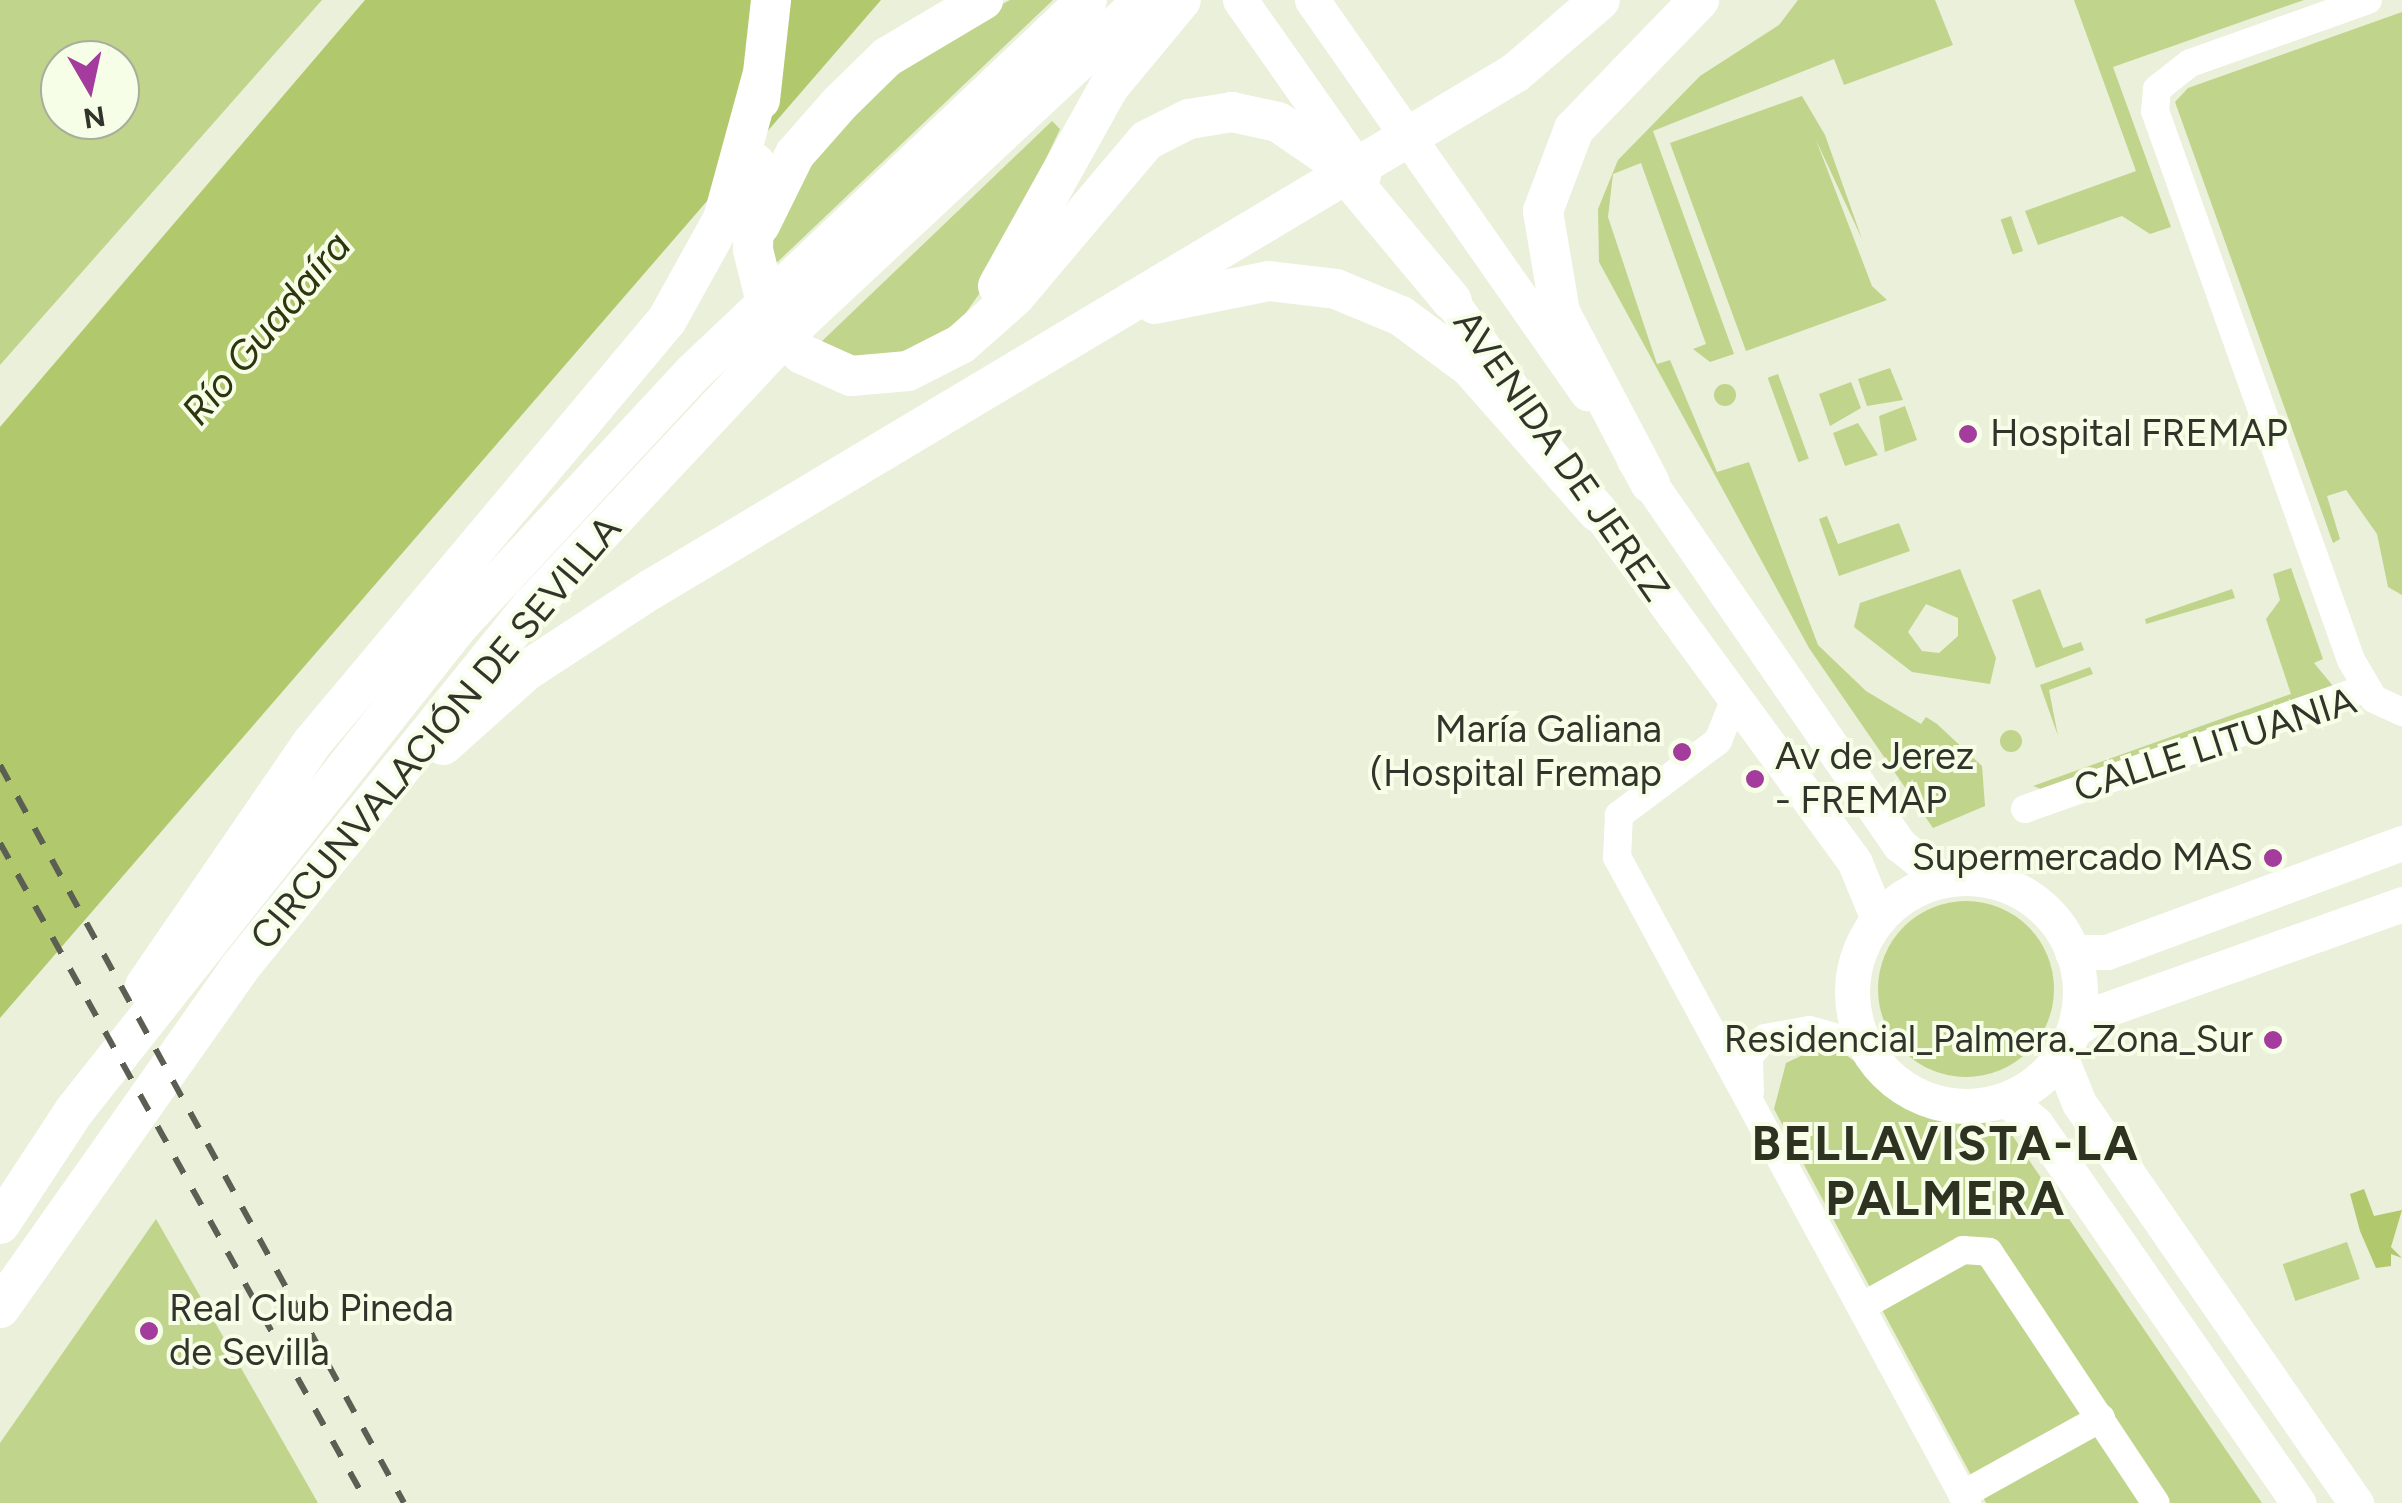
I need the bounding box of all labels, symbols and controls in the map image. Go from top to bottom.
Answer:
north arrow [40,40,140,140]
text: N [81,99,108,136]
water label: Río Guadaíra [171,222,361,434]
street label: AVENIDA DE JEREZ [1443,302,1679,610]
place label: Hospital FREMAP [1990,411,2288,457]
marker: Hospital FREMAP [1955,421,1981,447]
street label: CIRCUNVALACIÓN DE SEVILLA [241,507,631,959]
street label: CALLE LITUANIA [2068,678,2362,812]
place label: María Galiana (Hospital Fremap [1370,707,1662,796]
place label: Av de Jerez - FREMAP [1775,734,1974,824]
marker: María Galiana (Hospital Fremap [1671,741,1693,763]
marker: Av de Jerez - FREMAP [1744,768,1766,790]
place label: Supermercado MAS [1912,835,2253,881]
marker: Supermercado MAS [2262,847,2284,869]
place label: Residencial_Palmera._Zona_Sur [1724,1017,2253,1063]
marker: Residencial_Palmera._Zona_Sur [2262,1029,2284,1051]
district label: BELLAVISTA-LA PALMERA [1752,1114,2140,1227]
place label: Real Club Pineda de Sevilla [169,1286,454,1376]
marker: Real Club Pineda de Sevilla [138,1320,160,1342]

